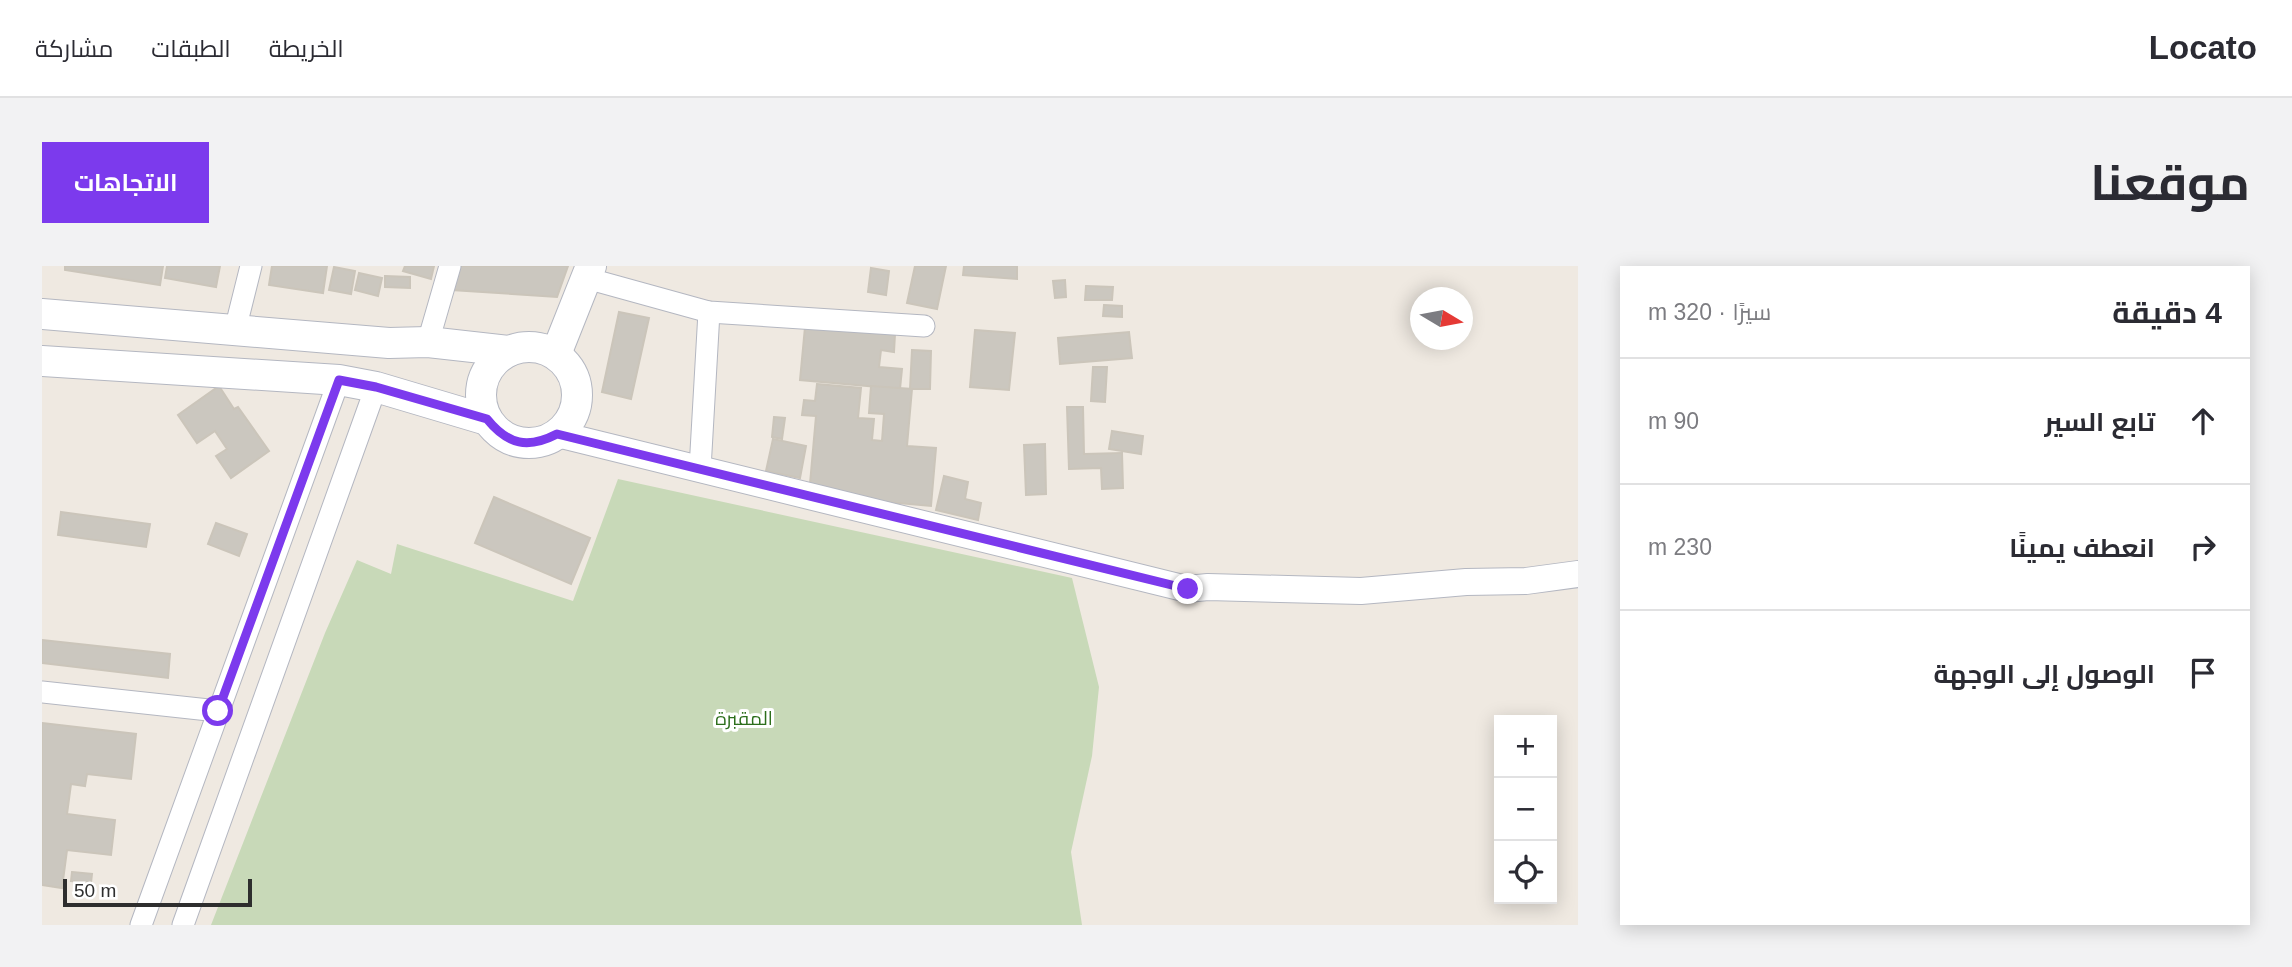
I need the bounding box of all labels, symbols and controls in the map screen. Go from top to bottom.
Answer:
text: Locato [2149,29,2257,66]
text: مشاركة [35,35,113,62]
text: الطبقات [151,35,231,62]
text: الخريطة [269,35,344,62]
button: الاتجاهات [42,142,209,223]
text: موقعنا [2090,156,2250,210]
north arrow [1410,287,1473,350]
text: 4 دقيقة [2112,296,2222,329]
text: سيرًا · 320 m [1648,299,1771,325]
icon: ahead [2184,402,2222,440]
text: تابع السير [2044,407,2155,437]
text: 90 m [1648,408,1699,434]
icon: right [2184,528,2222,566]
text: انعطف يمينًا [2009,533,2155,563]
text: 230 m [1648,534,1712,560]
route end [1172,573,1203,604]
icon: arrive [2184,654,2222,692]
text: الوصول إلى الوجهة [1933,659,2155,689]
route start [202,695,233,726]
park label: المقبرة [715,708,773,730]
map controls [1494,715,1557,904]
button: + [1494,715,1557,778]
button: − [1494,778,1557,841]
button: locate [1494,841,1557,904]
scale bar [63,876,252,908]
text: 50 m [74,880,116,901]

